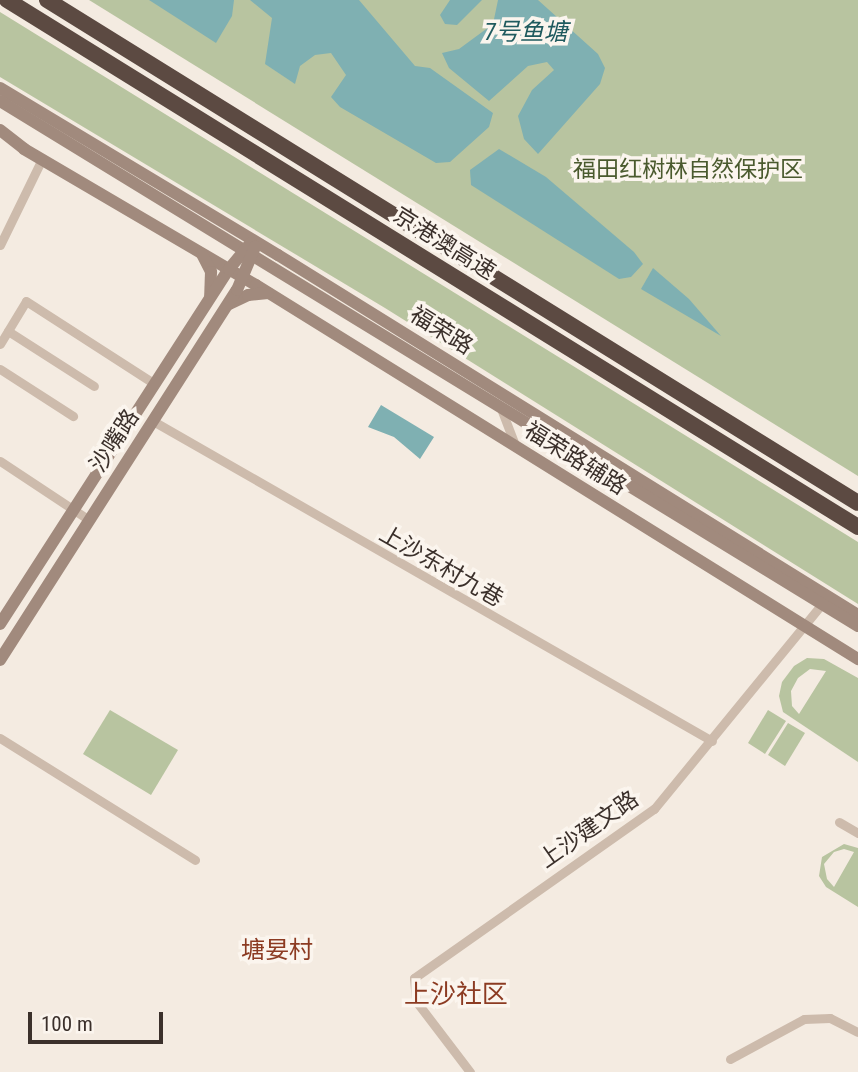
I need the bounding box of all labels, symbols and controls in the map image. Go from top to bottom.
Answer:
water label: 7号鱼塘 [484,19,568,47]
park label: 福田红树林自然保护区 [573,156,803,184]
street label: 京港澳高速 [388,202,500,286]
street label: 福荣路 [404,301,478,361]
street label: 沙嘴路 [85,405,145,477]
street label: 福荣路辅路 [519,417,631,501]
street label: 上沙东村九巷 [374,521,508,613]
street label: 上沙建文路 [534,786,644,874]
district label: 塘妟村 [241,937,313,965]
district label: 上沙社区 [404,979,508,1011]
scale bar [32,998,166,1042]
text: 100 m [41,1012,93,1036]

